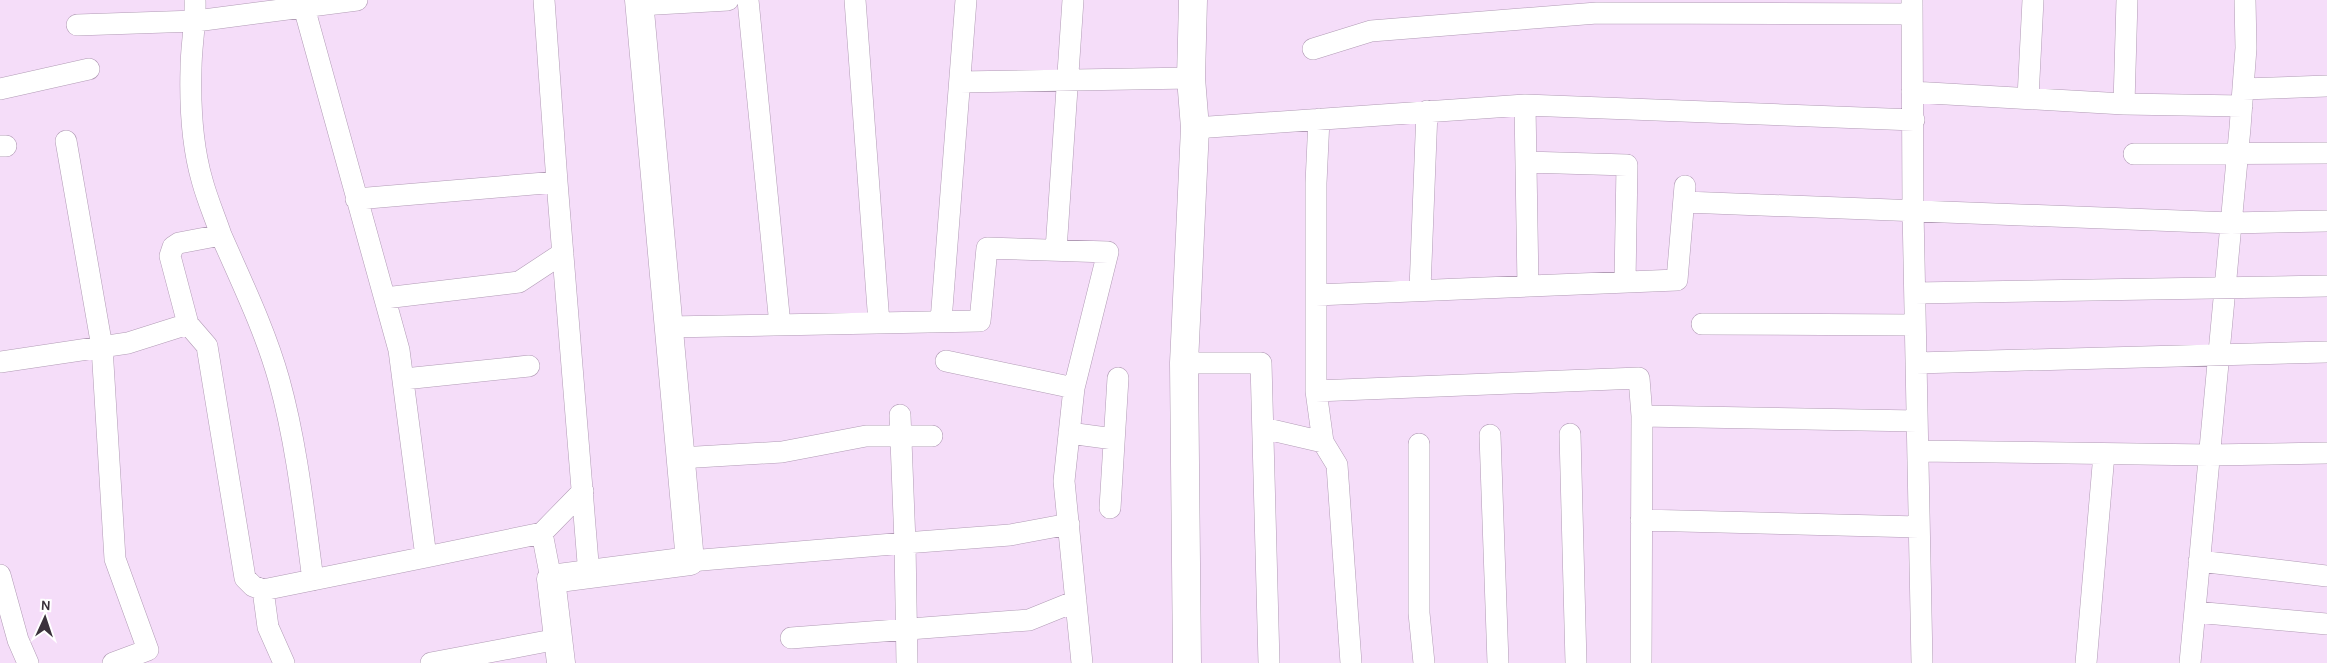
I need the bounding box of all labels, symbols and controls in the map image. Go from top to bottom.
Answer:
north arrow [20,593,70,643]
text: N [40,597,51,614]

